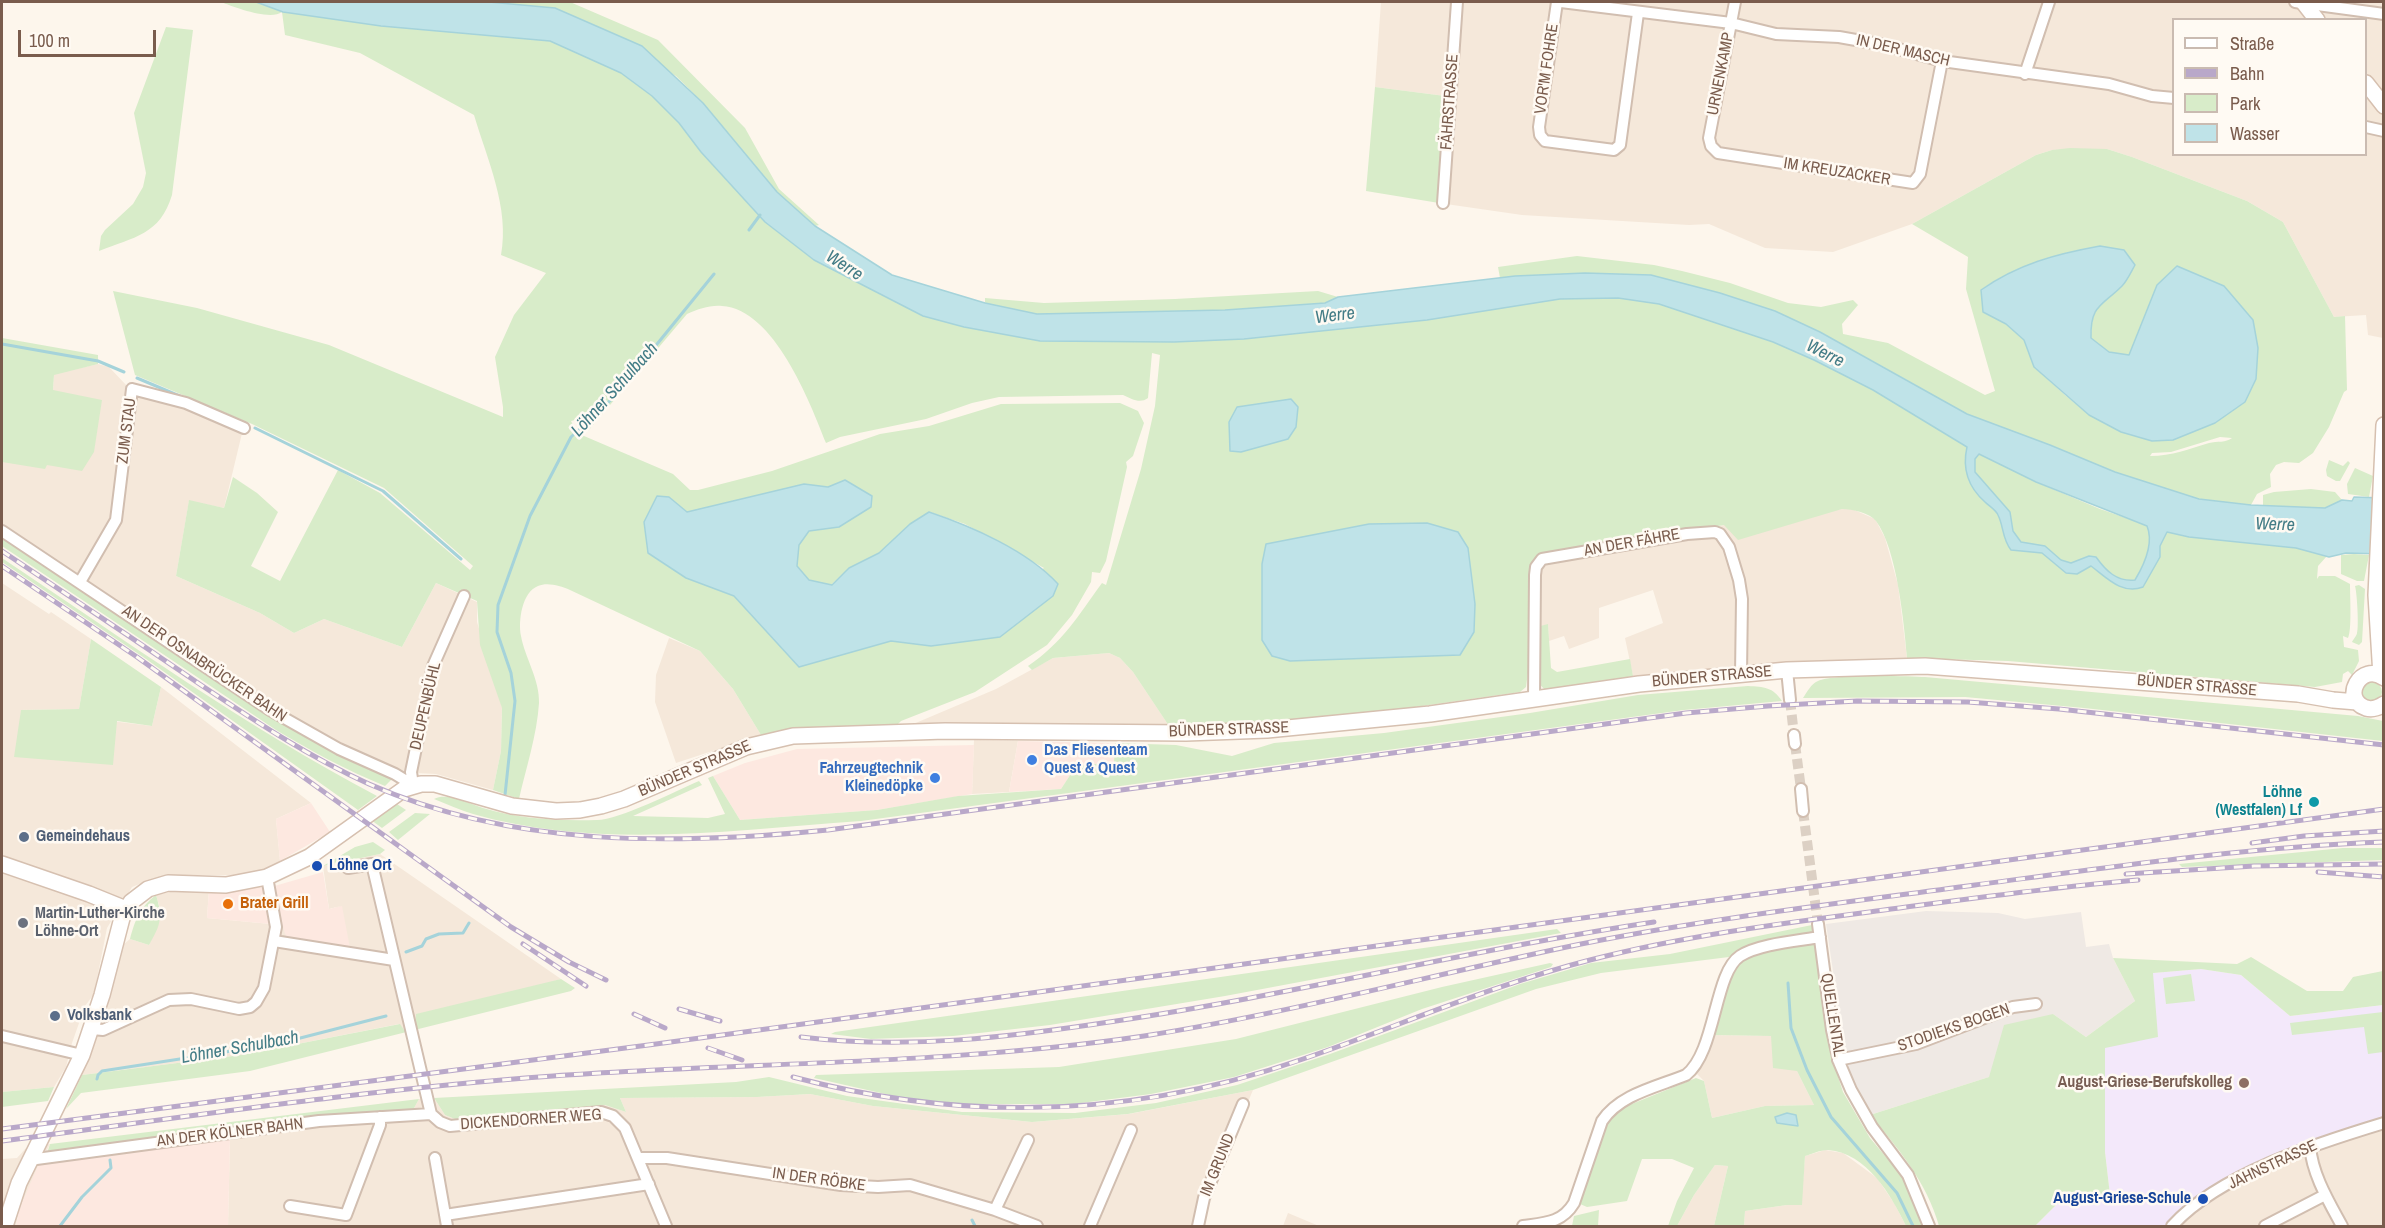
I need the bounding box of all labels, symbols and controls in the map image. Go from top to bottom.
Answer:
scale bar [21,18,159,56]
legend [2172,18,2367,156]
street label: VOR'M FOHRE [1531,22,1563,116]
text: 100 m [29,28,70,53]
street label: URNENKAMP [1704,31,1738,117]
street label: IN DER MASCH [1854,31,1952,71]
text: Straße [2230,31,2274,56]
street label: FÄHRSTRASSE [1437,53,1463,151]
text: Bahn [2230,61,2264,86]
text: Park [2230,91,2260,116]
text: Wasser [2230,121,2279,146]
street label: IM KREUZACKER [1782,154,1892,190]
water label: Werre [821,246,867,286]
water label: Werre [1314,303,1356,329]
water label: Werre [1802,335,1848,373]
water label: Löhner Schulbach [567,339,663,441]
street label: ZUM STAU [113,397,141,465]
water label: Werre [2255,514,2295,536]
street label: AN DER FÄHRE [1583,525,1681,561]
street label: AN DER OSNABRÜCKER BAHN [118,602,290,726]
street label: DEUPENBÜHL [407,660,445,752]
street label: BÜNDER STRASSE [1651,662,1773,692]
street label: BÜNDER STRASSE [2136,671,2258,701]
street label: BÜNDER STRASSE [1169,718,1289,742]
street label: BÜNDER STRASSE [636,737,754,801]
place label: Das Fliesenteam Quest & Quest [1044,741,1148,779]
marker: Das Fliesenteam Quest & Quest [1025,753,1039,767]
place label: Fahrzeugtechnik Kleinedöpke [819,759,923,797]
marker: Fahrzeugtechnik Kleinedöpke [928,771,942,785]
place label: Löhne (Westfalen) Lf [2215,783,2302,821]
marker: Löhne (Westfalen) Lf [2307,795,2321,809]
place label: Gemeindehaus [36,827,130,847]
marker: Gemeindehaus [17,830,31,844]
place label: Löhne Ort [329,856,392,876]
marker: Löhne Ort [310,859,324,873]
place label: Brater Grill [240,894,309,914]
marker: Brater Grill [221,897,235,911]
place label: Martin-Luther-Kirche Löhne-Ort [35,904,165,942]
marker: Martin-Luther-Kirche Löhne-Ort [16,916,30,930]
street label: QUELLENTAL [1816,972,1848,1058]
street label: STODIEKS BOGEN [1895,1000,2013,1056]
place label: Volksbank [67,1006,132,1026]
marker: Volksbank [48,1009,62,1023]
water label: Löhner Schulbach [180,1027,300,1069]
place label: August-Griese-Berufskolleg [2058,1073,2232,1093]
marker: August-Griese-Berufskolleg [2237,1076,2251,1090]
street label: DICKENDORNER WEG [460,1105,602,1135]
street label: AN DER KÖLNER BAHN [156,1114,304,1152]
street label: IM GRUND [1197,1131,1239,1199]
street label: JAHNSTRASSE [2226,1136,2320,1194]
street label: IN DER RÖBKE [771,1164,867,1196]
place label: August-Griese-Schule [2053,1189,2191,1209]
marker: August-Griese-Schule [2196,1192,2210,1206]

